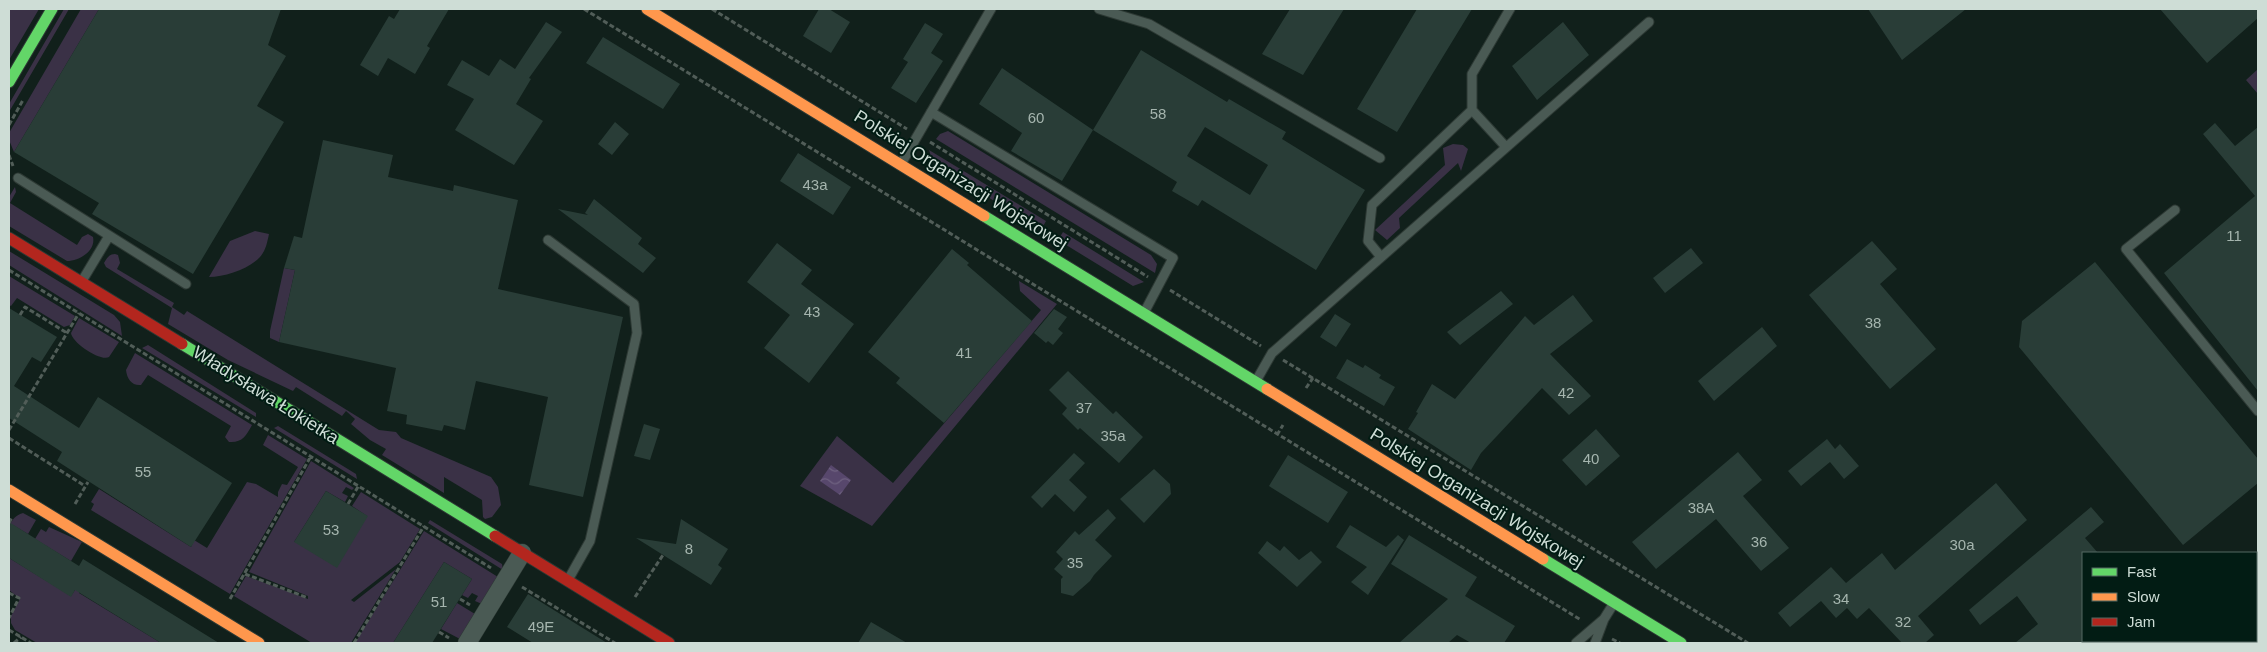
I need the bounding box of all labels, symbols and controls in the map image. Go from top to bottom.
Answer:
house number: 58 [1150,105,1166,122]
street label: Polskiej Organizacji Wojskowej [851,106,1071,254]
house number: 60 [1028,109,1044,126]
house number: 43a [802,176,828,193]
house number: 11 [2226,227,2242,244]
house number: 43 [804,303,820,320]
house number: 38 [1865,314,1881,331]
street label: Władysława Łokietka [189,342,343,449]
house number: 41 [956,344,972,361]
house number: 42 [1558,384,1574,401]
house number: 37 [1076,399,1092,416]
street label: Polskiej Organizacji Wojskowej [1367,424,1587,572]
house number: 35a [1100,427,1126,444]
house number: 40 [1583,450,1599,467]
house number: 55 [135,463,151,480]
house number: 38A [1688,499,1714,516]
house number: 53 [323,521,339,538]
house number: 36 [1751,533,1767,550]
house number: 30a [1949,536,1975,553]
house number: 8 [685,540,693,557]
legend [2082,552,2257,642]
house number: 35 [1067,554,1083,571]
text: Fast [2127,563,2157,580]
text: Slow [2127,588,2160,605]
house number: 34 [1833,590,1849,607]
house number: 51 [431,593,447,610]
house number: 32 [1895,613,1911,630]
text: Jam [2127,613,2155,630]
house number: 49E [528,618,554,635]

